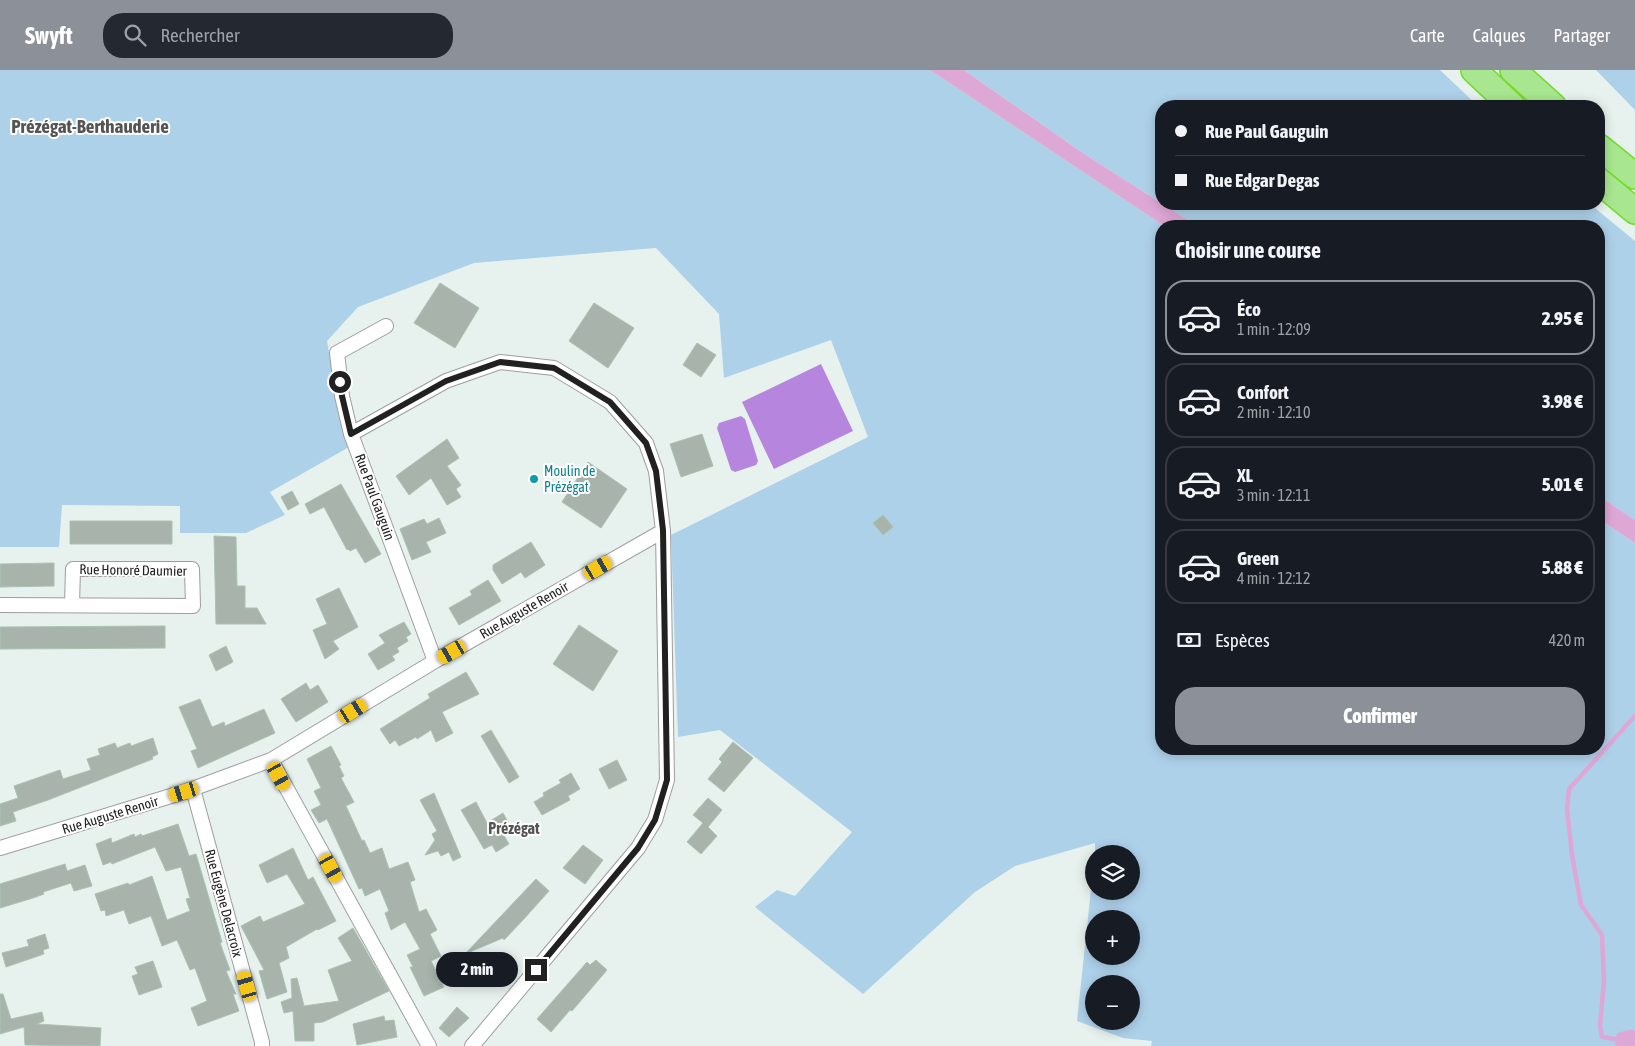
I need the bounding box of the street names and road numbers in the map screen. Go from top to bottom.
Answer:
street label: Rue Paul Gauguin [352,452,398,542]
street label: Rue Honoré Daumier [79,561,188,579]
street label: Rue Auguste Renoir [477,578,572,642]
street label: Rue Auguste Renoir [60,793,161,837]
street label: Rue Eugène Delacroix [202,847,246,959]

